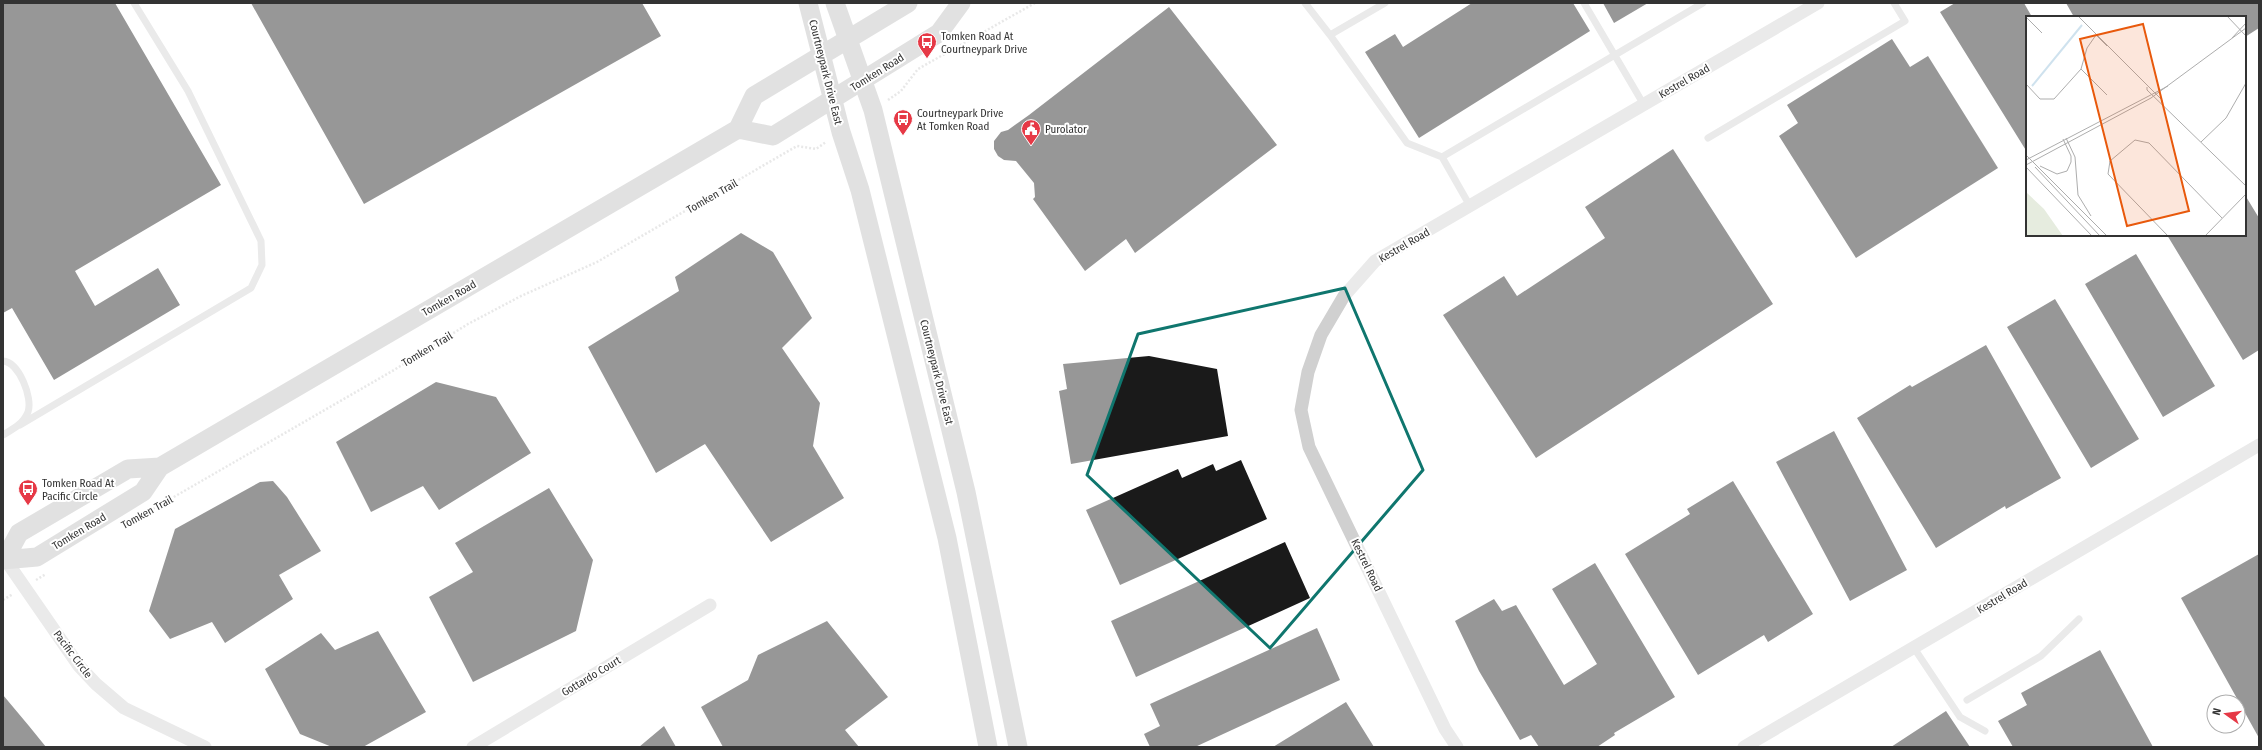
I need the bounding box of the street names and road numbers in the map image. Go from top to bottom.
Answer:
street label: Courtneypark Drive East [806,18,845,126]
street label: Tomken Road [848,51,906,94]
street label: Kestrel Road [1656,62,1712,101]
street label: Tomken Trail [684,177,740,216]
street label: Kestrel Road [1376,226,1432,265]
street label: Tomken Road [420,278,479,319]
street label: Courtneypark Drive East [917,318,956,426]
street label: Tomken Trail [400,329,455,370]
street label: Tomken Trail [119,493,175,532]
street label: Tomken Road [50,510,108,553]
street label: Kestrel Road [1348,537,1385,594]
street label: Kestrel Road [1975,576,2030,617]
street label: Pacific Circle [51,628,95,681]
street label: Gottardo Court [559,653,624,699]

